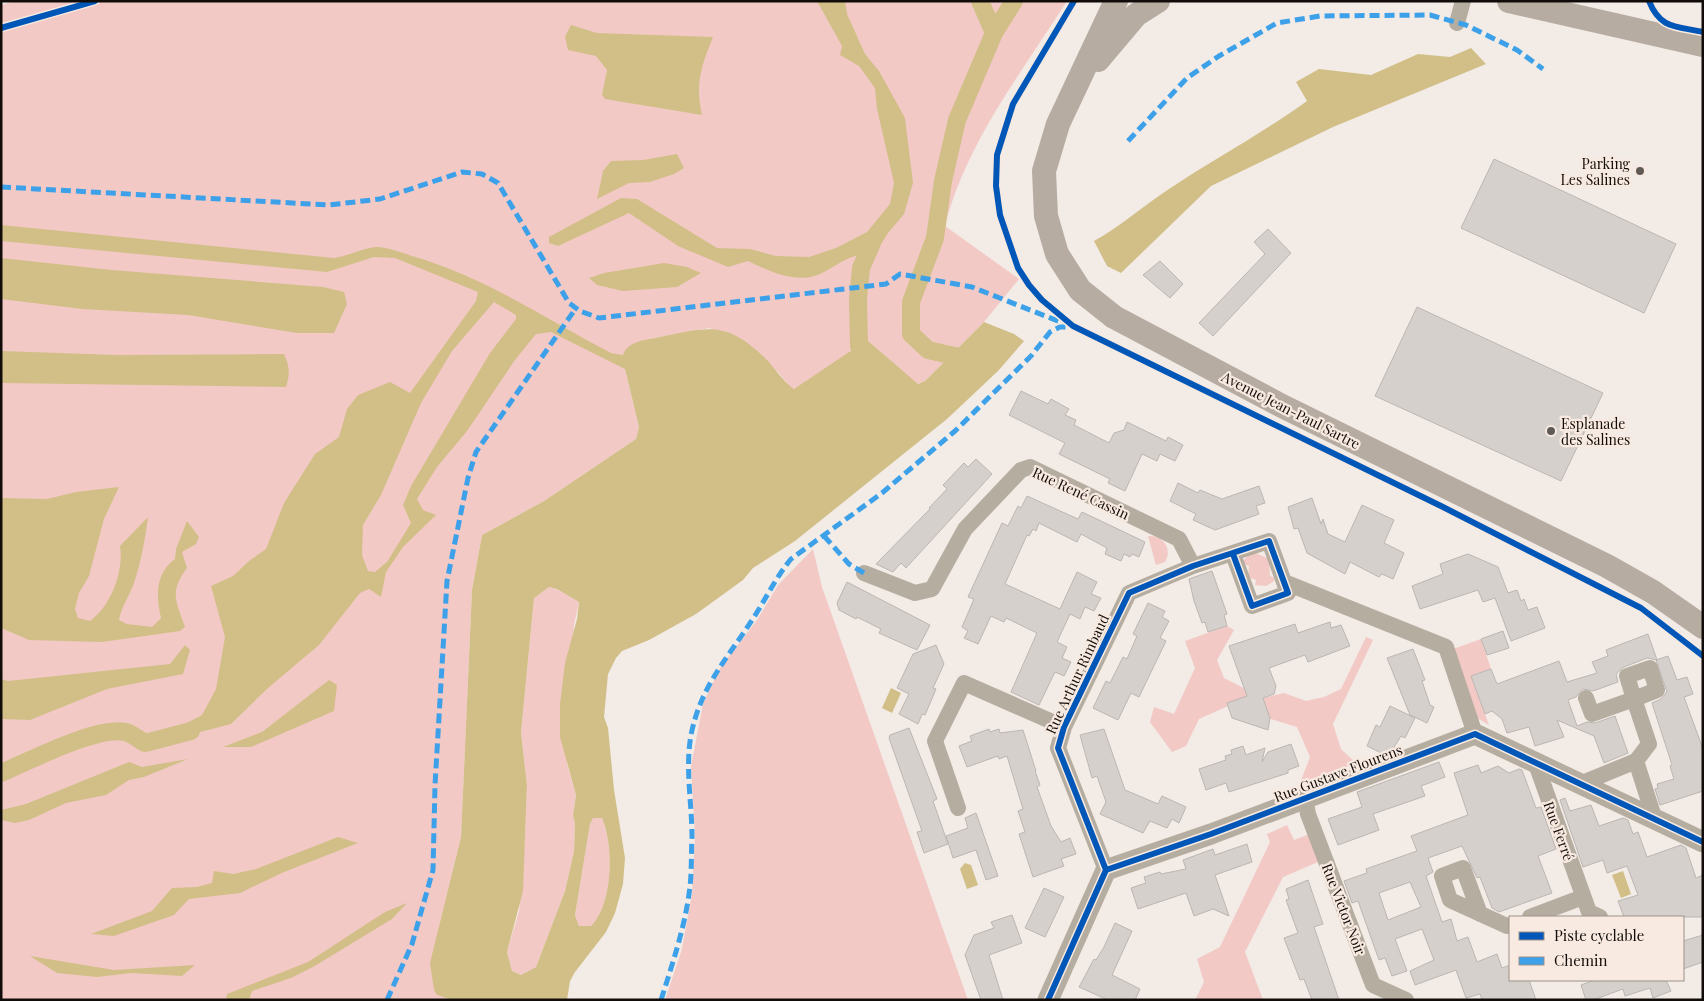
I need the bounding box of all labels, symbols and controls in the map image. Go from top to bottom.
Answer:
place label: Parking Les Salines [1561,154,1631,189]
marker: Parking Les Salines [1634,165,1646,177]
street label: Avenue Jean-Paul Sartre [1218,366,1363,453]
place label: Esplanade des Salines [1561,414,1630,449]
marker: Esplanade des Salines [1545,425,1557,437]
street label: Rue René Cassin [1030,462,1133,524]
street label: Rue Arthur Rimbaud [1041,611,1113,737]
street label: Rue Gustave Flourens [1271,740,1405,806]
street label: Rue Ferré [1540,799,1578,863]
street label: Rue Victor Noir [1318,861,1370,958]
legend [1509,916,1684,981]
text: Piste cyclable [1554,925,1644,945]
text: Chemin [1554,950,1607,970]

